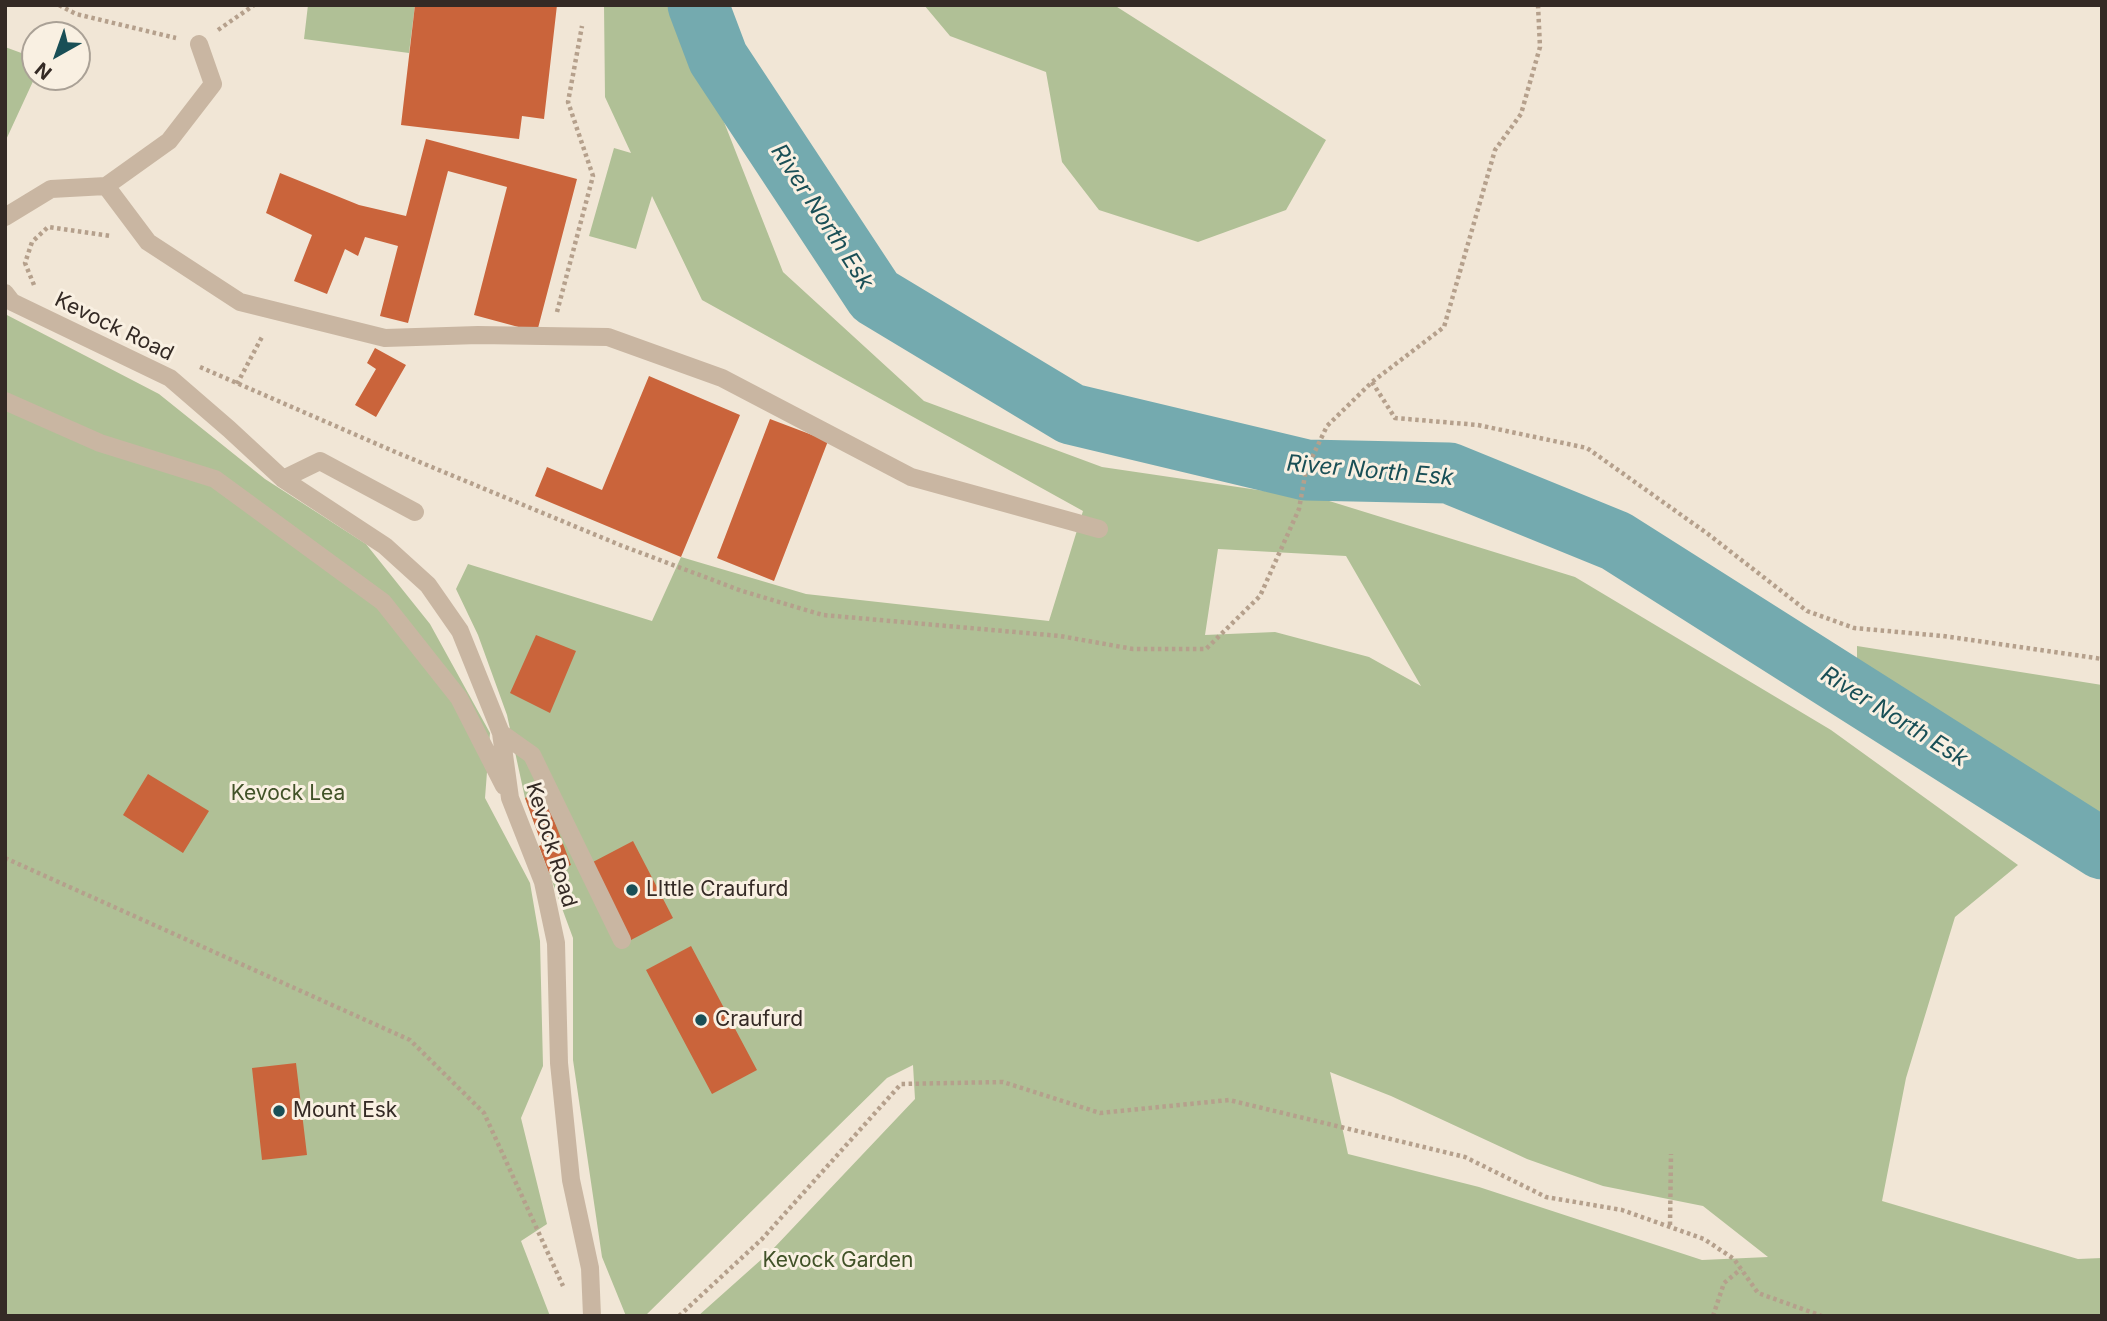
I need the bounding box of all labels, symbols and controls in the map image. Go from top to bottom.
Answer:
north arrow [21,21,91,91]
text: N [31,57,56,84]
water label: River North Esk [765,139,879,295]
street label: Kevock Road [50,287,178,367]
water label: River North Esk [1285,450,1455,492]
water label: River North Esk [1816,661,1972,773]
street label: Kevock Road [520,780,582,910]
park label: Kevock Lea [231,781,345,807]
place label: LIttle Craufurd [646,877,788,903]
marker: LIttle Craufurd [624,882,640,898]
place label: Craufurd [715,1007,803,1033]
marker: Craufurd [693,1012,709,1028]
place label: Mount Esk [293,1098,397,1124]
marker: Mount Esk [271,1103,287,1119]
park label: Kevock Garden [762,1248,914,1274]

